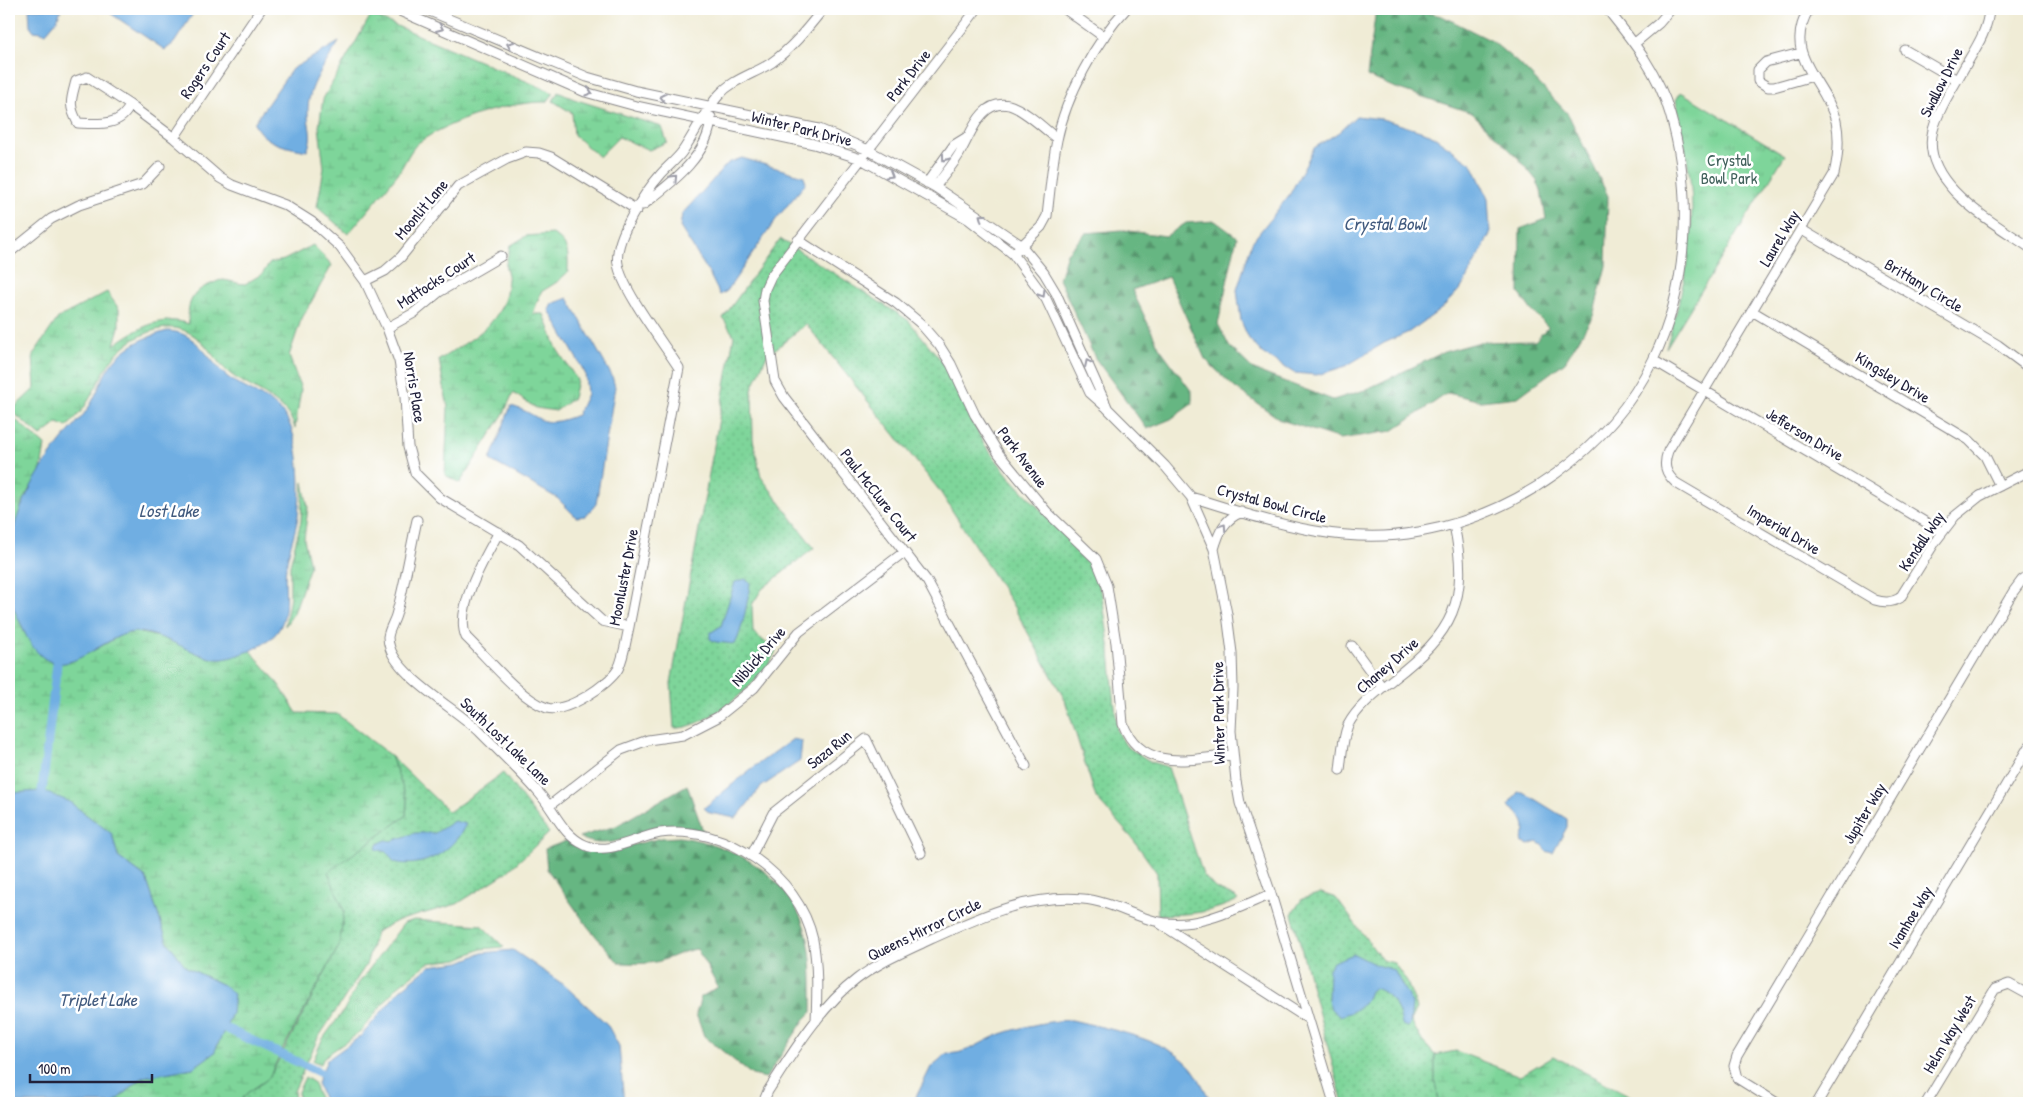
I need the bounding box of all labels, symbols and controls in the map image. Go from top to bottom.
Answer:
one-way arrow [435,21,444,32]
street label: Rogers Court [174,27,236,103]
one-way arrow [506,41,515,52]
street label: Swallow Drive [1914,43,1968,121]
street label: Park Drive [881,44,936,106]
one-way arrow [584,87,593,97]
one-way arrow [659,92,668,102]
street label: Winter Park Drive [749,105,855,151]
park label: Crystal Bowl Park [1701,149,1758,189]
one-way arrow [942,152,951,162]
one-way arrow [885,169,894,179]
street label: Moonlit Lane [389,174,453,244]
one-way arrow [669,175,678,184]
street label: Laurel Way [1754,206,1805,270]
water label: Crystal Bowl [1343,211,1428,236]
one-way arrow [978,214,987,223]
street label: Mattocks Court [393,246,480,314]
street label: Brittany Circle [1881,253,1968,317]
one-way arrow [1035,289,1045,298]
street label: Kingsley Drive [1851,346,1935,408]
street label: Norris Place [399,350,432,425]
one-way arrow [1084,359,1094,368]
street label: Jefferson Drive [1762,402,1848,466]
street label: Park Avenue [993,422,1054,492]
street label: Paul McClure Court [836,444,923,547]
street label: Crystal Bowl Circle [1215,478,1330,528]
water label: Lost Lake [139,498,200,523]
street label: Imperial Drive [1743,498,1825,560]
street label: Kendall Way [1893,506,1949,575]
one-way arrow [1217,523,1226,533]
street label: Moonluster Drive [603,526,643,627]
street label: Niblick Drive [726,621,791,691]
street label: Chaney Drive [1351,631,1423,698]
street label: Winter Park Drive [1206,661,1230,765]
street label: South Lost Lake Lane [456,692,557,791]
street label: Saza Run [802,724,856,774]
street label: Jupiter Way [1837,778,1891,848]
street label: Ivanhoe Way [1883,881,1938,953]
street label: Queens Mirror Circle [864,892,985,966]
water label: Triplet Lake [59,987,138,1012]
street label: Helm Way West [1917,991,1981,1077]
scale bar [30,1052,152,1084]
text: 100 m [38,1058,71,1079]

